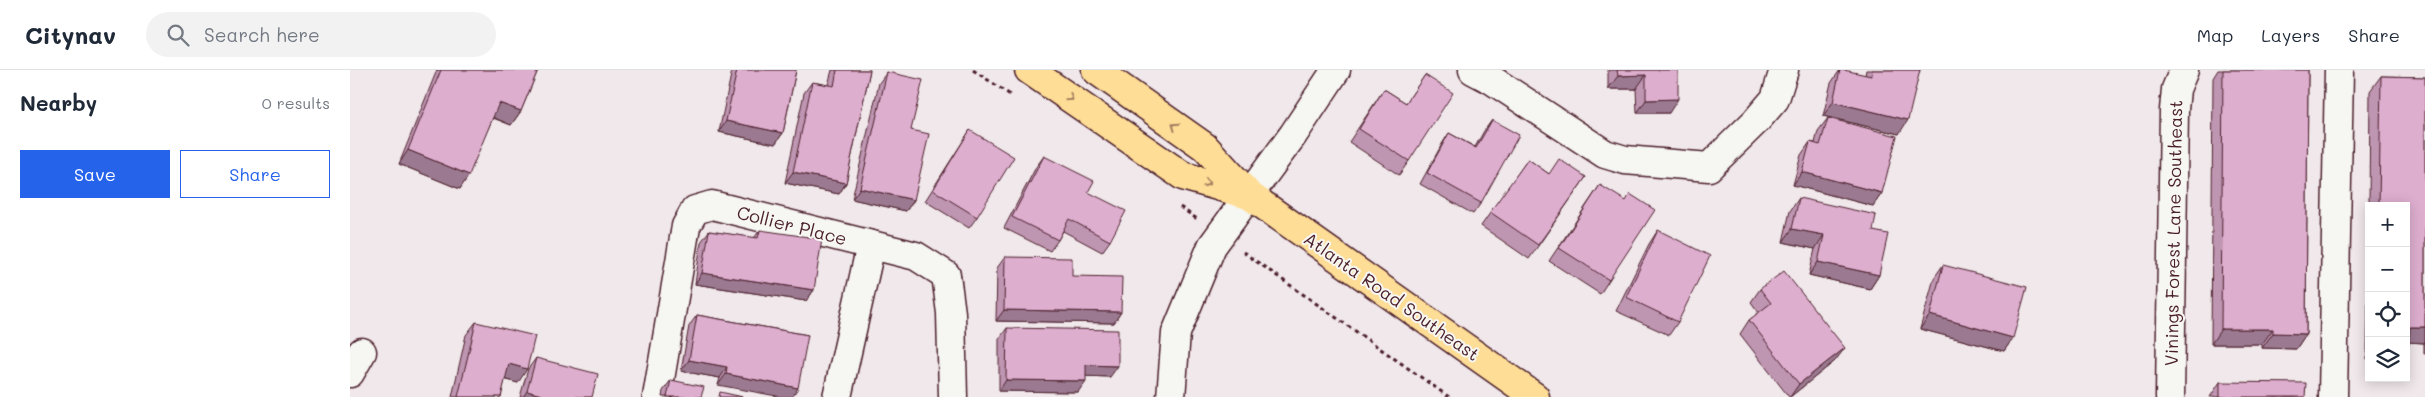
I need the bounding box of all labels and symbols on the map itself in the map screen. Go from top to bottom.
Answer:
one-way arrow [1064,92,1073,101]
street label: Vinings Forest Lane Southeast [2159,100,2187,366]
one-way arrow [1171,123,1181,132]
one-way arrow [1202,177,1210,187]
street label: Collier Place [735,200,849,250]
street label: Atlanta Road Southeast [1299,226,1485,366]

